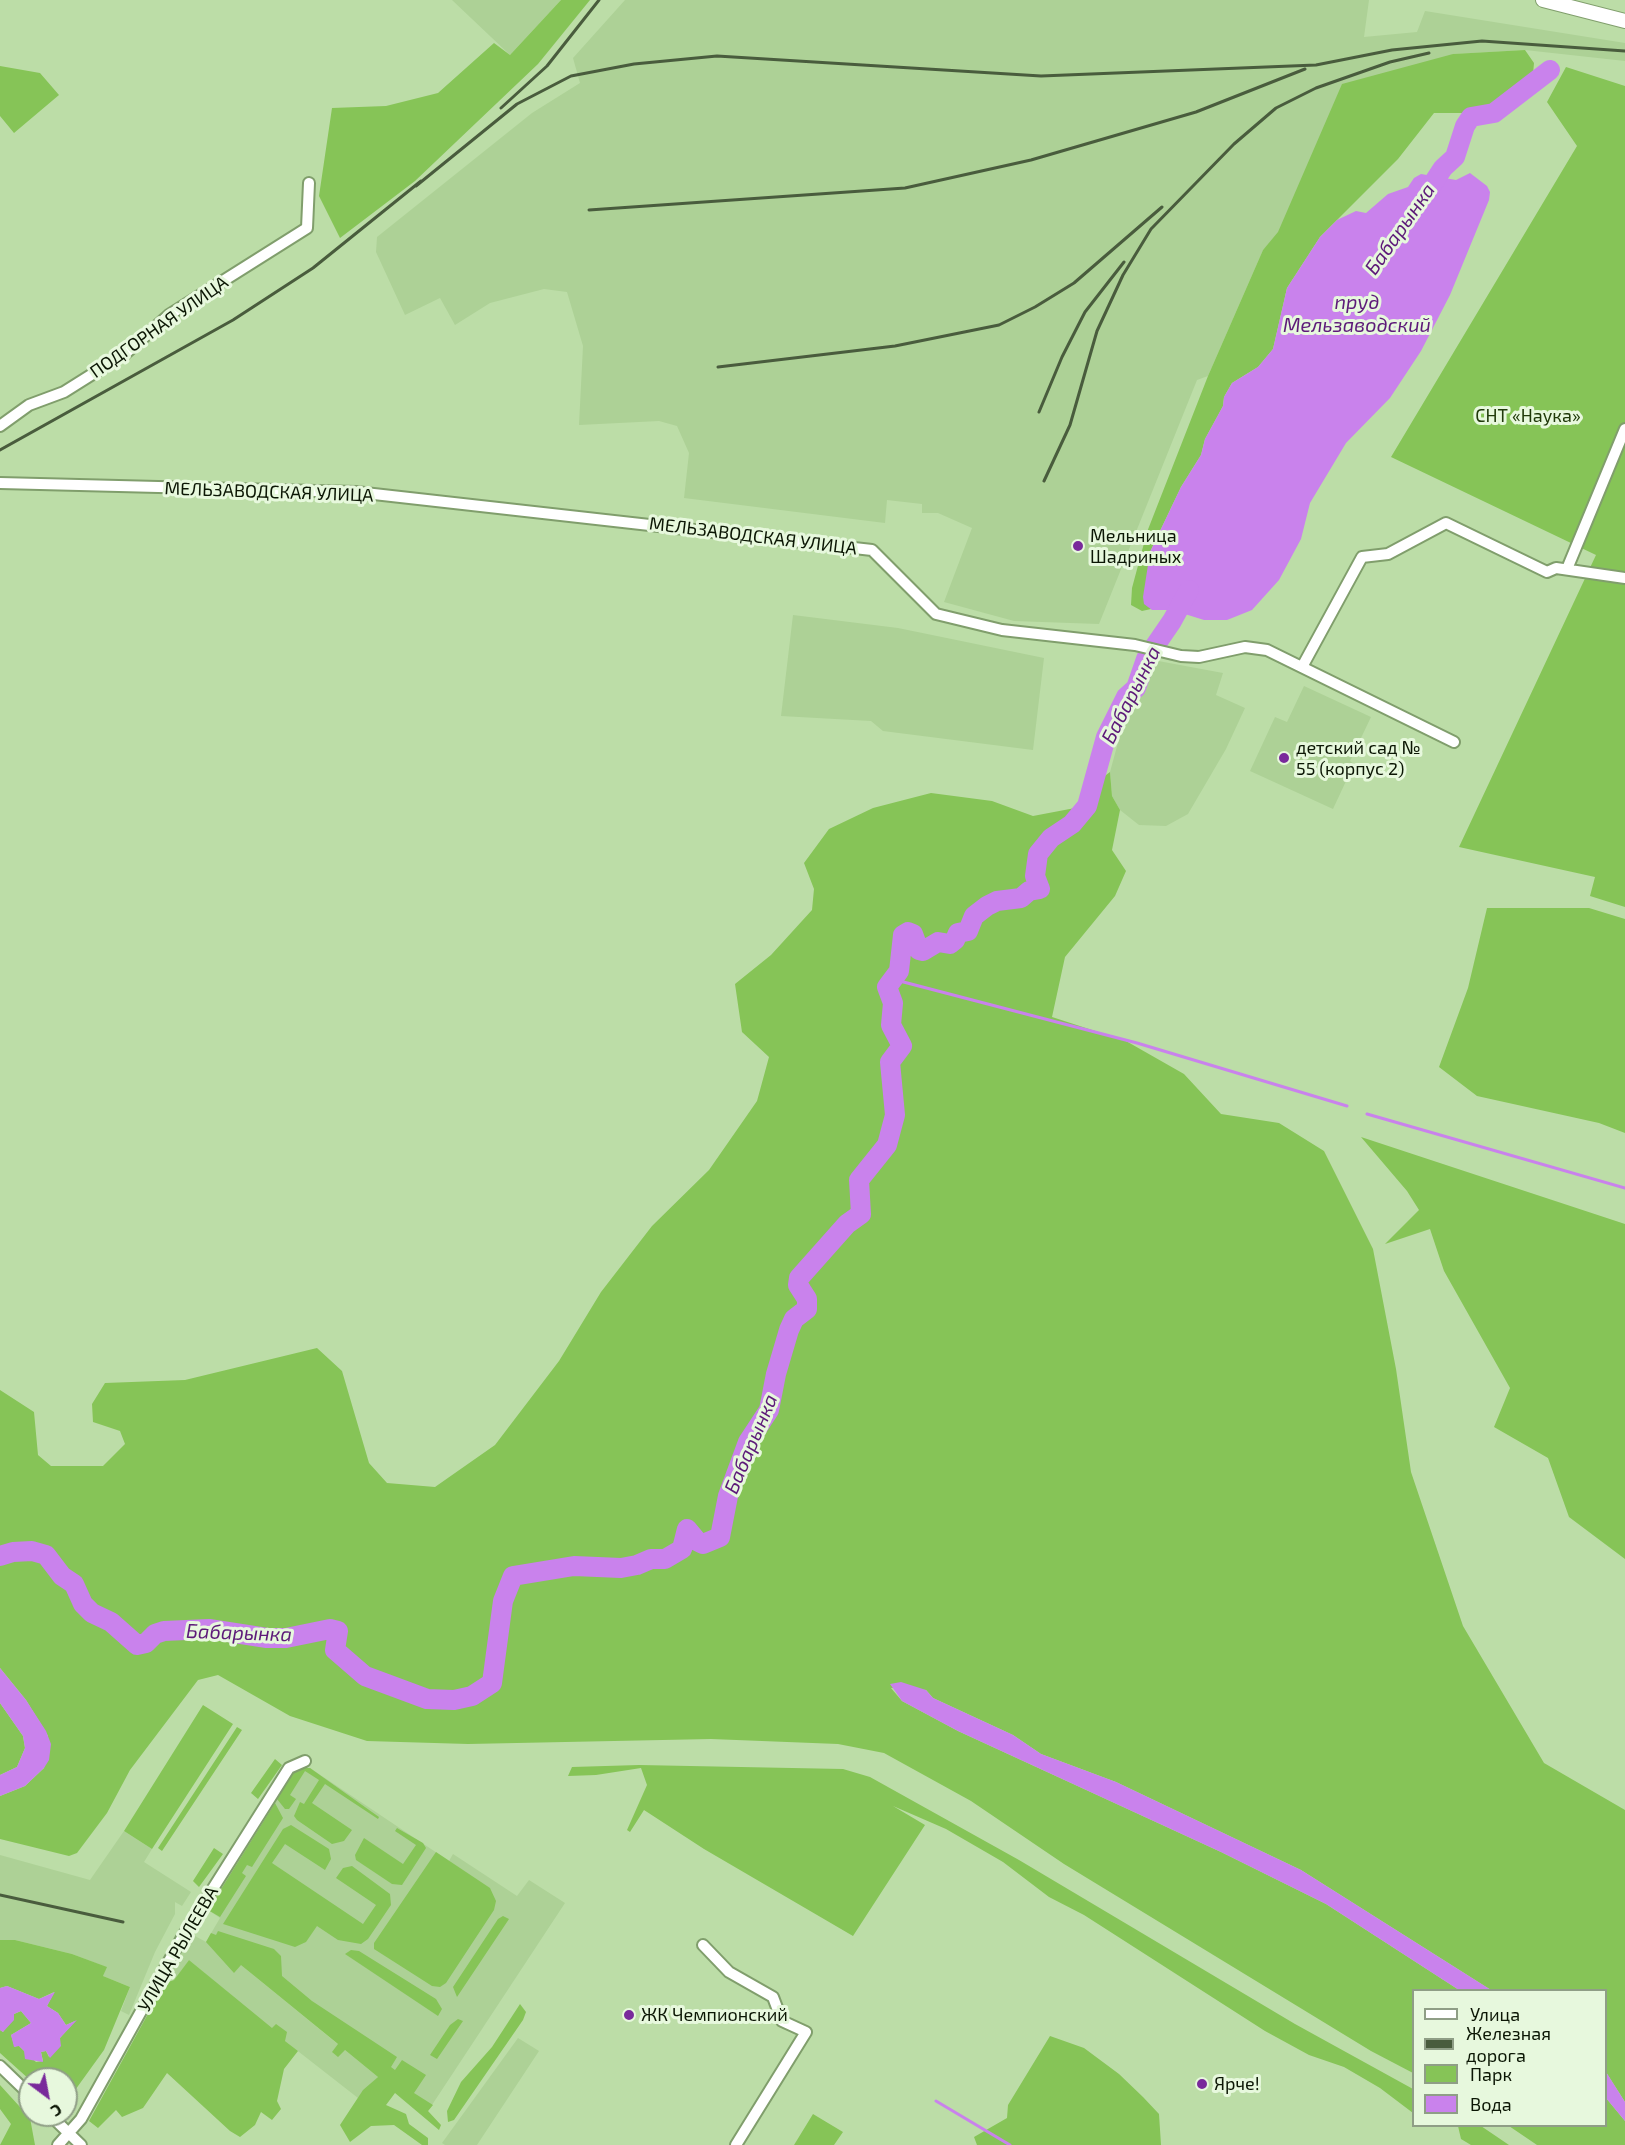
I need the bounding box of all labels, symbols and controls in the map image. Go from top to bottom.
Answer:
water label: Бабарынка [1360,179,1440,279]
street label: ПОДГОРНАЯ УЛИЦА [86,271,232,383]
water label: пруд Мельзаводский [1283,290,1431,337]
park label: СНТ «Наука» [1475,405,1581,427]
street label: МЕЛЬЗАВОДСКАЯ УЛИЦА [164,478,374,506]
street label: МЕЛЬЗАВОДСКАЯ УЛИЦА [648,513,858,559]
place label: Мельница Шадриных [1090,525,1181,568]
marker: Мельница Шадриных [1071,539,1085,553]
water label: Бабарынка [1096,642,1166,748]
place label: детский сад № 55 (корпус 2) [1296,737,1421,780]
marker: детский сад № 55 (корпус 2) [1277,751,1291,765]
water label: Бабарынка [719,1391,783,1497]
water label: Бабарынка [186,1619,292,1647]
street label: УЛИЦА РЫЛЕЕВА [133,1882,223,2016]
legend [1412,1989,1607,2127]
text: Улица [1470,2003,1520,2025]
place label: ЖК Чемпионский [641,2004,788,2026]
marker: ЖК Чемпионский [622,2008,636,2022]
text: Железная дорога [1466,2022,1551,2066]
text: Парк [1470,2063,1512,2085]
north arrow [18,2067,78,2127]
place label: Ярче! [1214,2073,1260,2095]
marker: Ярче! [1195,2077,1209,2091]
text: Вода [1470,2093,1512,2115]
text: С [48,2100,66,2122]

